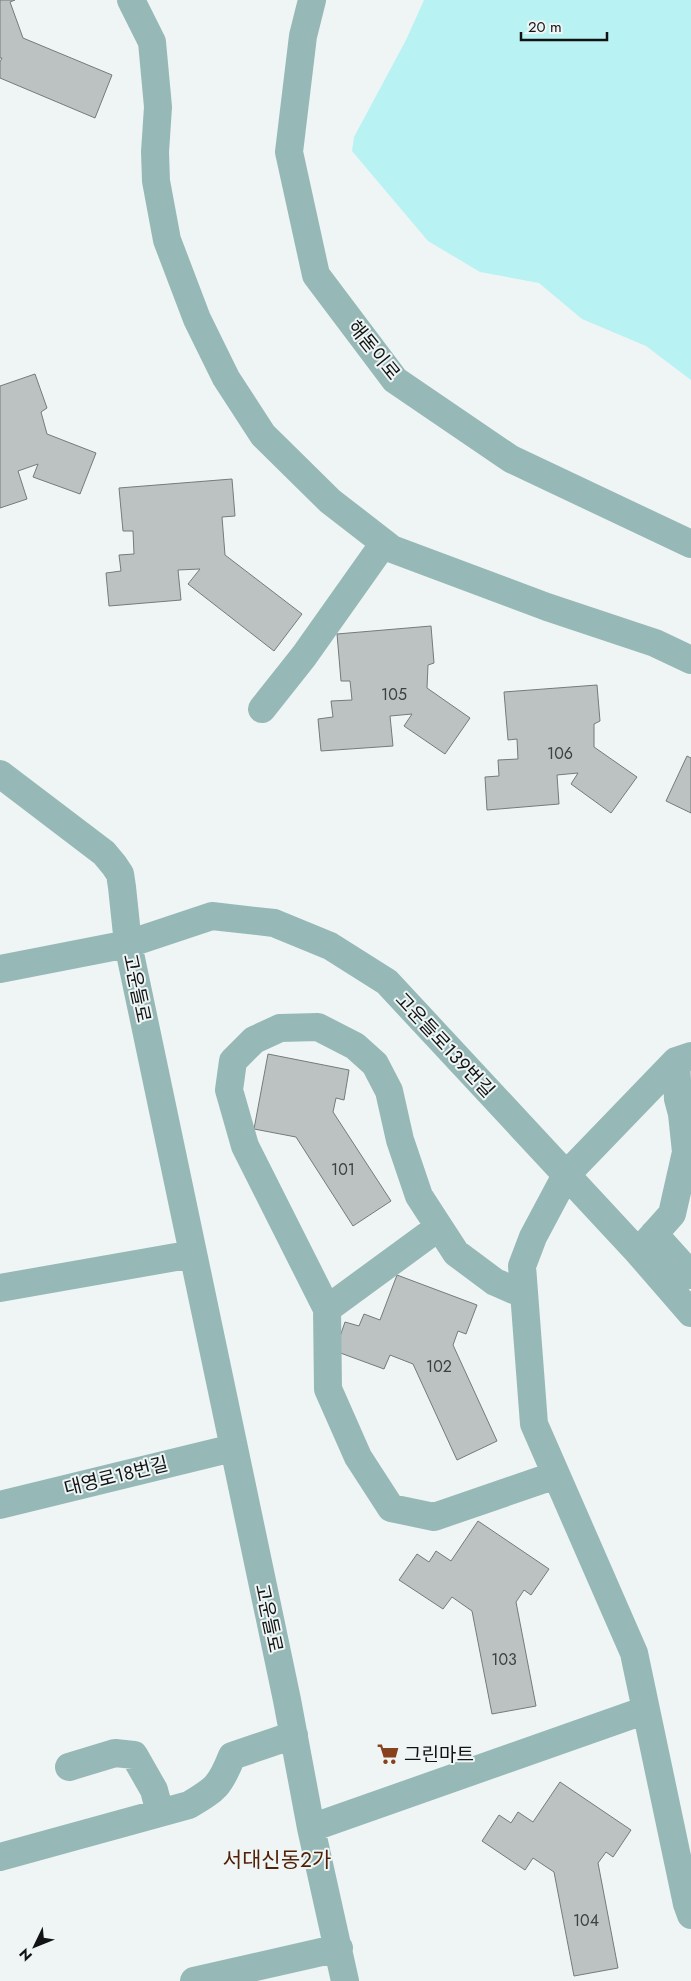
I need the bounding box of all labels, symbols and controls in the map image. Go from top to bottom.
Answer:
scale bar [521,10,607,42]
text: 20 m [528,16,562,38]
street label: 해돋이로 [342,314,406,386]
house number: 105 [381,683,407,706]
house number: 106 [547,742,573,765]
street label: 고운들로 [117,951,157,1025]
street label: 고운들로139번길 [389,987,501,1103]
house number: 101 [331,1158,355,1181]
house number: 102 [426,1355,452,1378]
street label: 대영로18번길 [61,1450,171,1502]
street label: 고운들로 [249,1581,289,1655]
house number: 103 [491,1648,517,1671]
supermarket icon: 그린마트 [375,1741,401,1767]
place label: 그린마트 [404,1741,474,1768]
district label: 서대신동2가 [223,1845,331,1875]
house number: 104 [573,1909,599,1932]
north arrow [10,1921,60,1971]
text: N [14,1944,37,1966]

